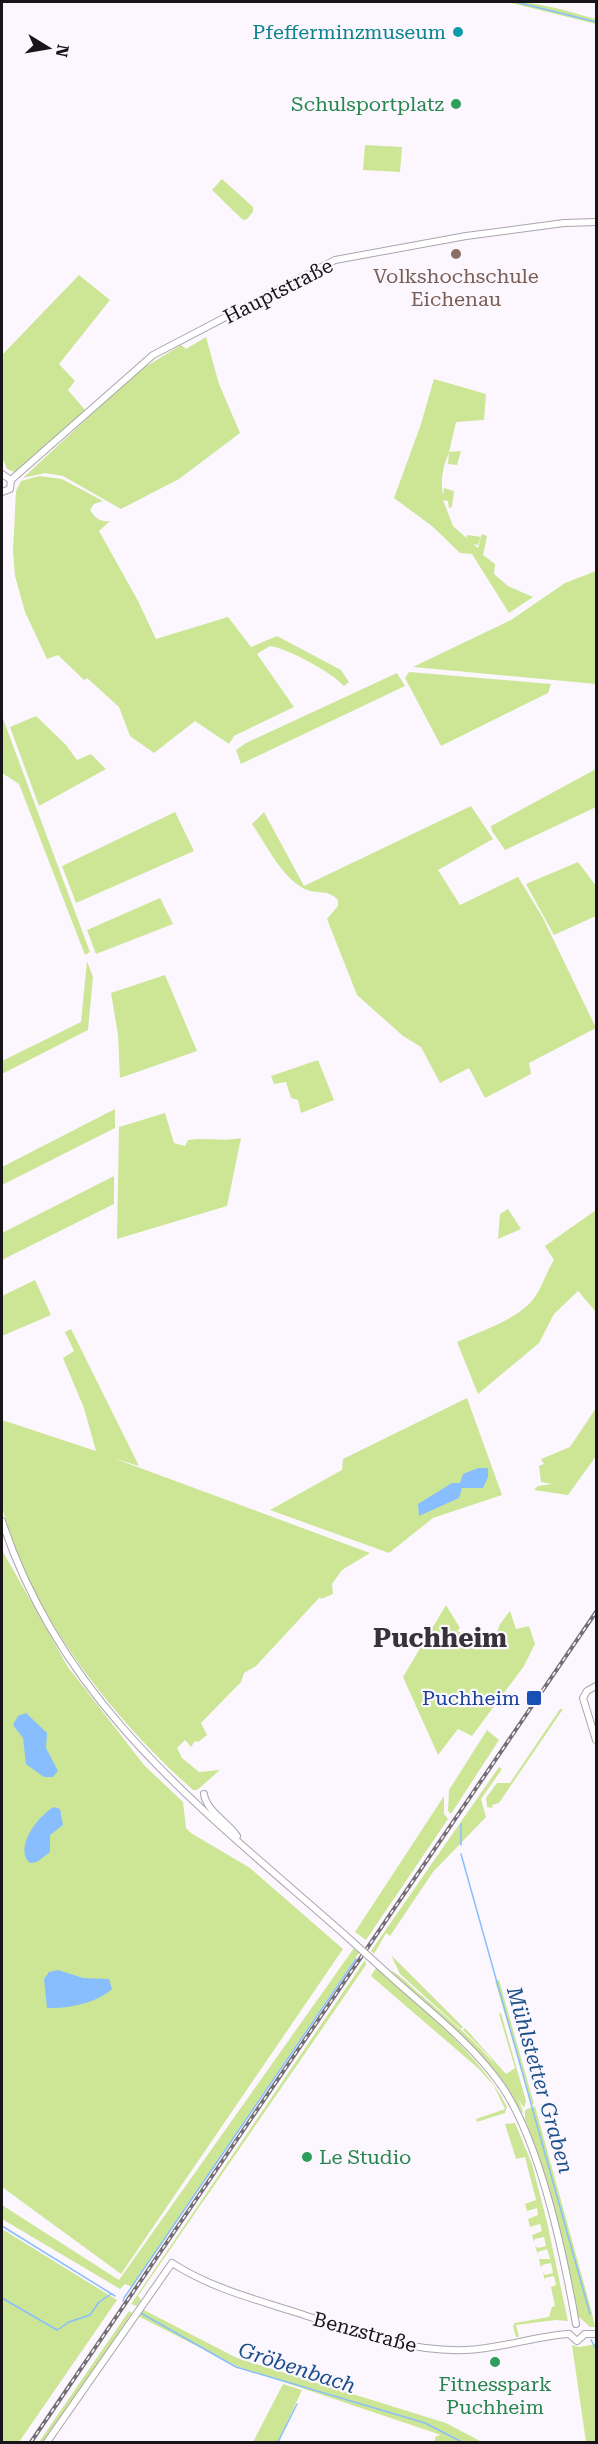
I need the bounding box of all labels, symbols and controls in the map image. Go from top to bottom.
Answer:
north arrow [18,18,78,78]
place label: Pfefferminzmuseum [252,20,446,44]
marker: Pfefferminzmuseum [451,25,465,39]
text: N [52,43,73,59]
place label: Schulsportplatz [291,92,444,116]
marker: Schulsportplatz [449,97,463,111]
marker: Volkshochschule Eichenau [449,247,463,261]
street label: Hauptstraße [219,253,337,329]
place label: Volkshochschule Eichenau [373,264,539,311]
district label: Puchheim [373,1623,507,1653]
place label: Puchheim [422,1686,520,1710]
marker: Puchheim [525,1689,543,1707]
water label: Mühlstetter Graben [502,1983,578,2176]
place label: Le Studio [319,2145,411,2169]
marker: Le Studio [300,2150,314,2164]
street label: Benzstraße [311,2307,419,2357]
water label: Gröbenbach [235,2338,359,2398]
marker: Fitnesspark Puchheim [488,2355,502,2369]
place label: Fitnesspark Puchheim [438,2372,552,2419]

